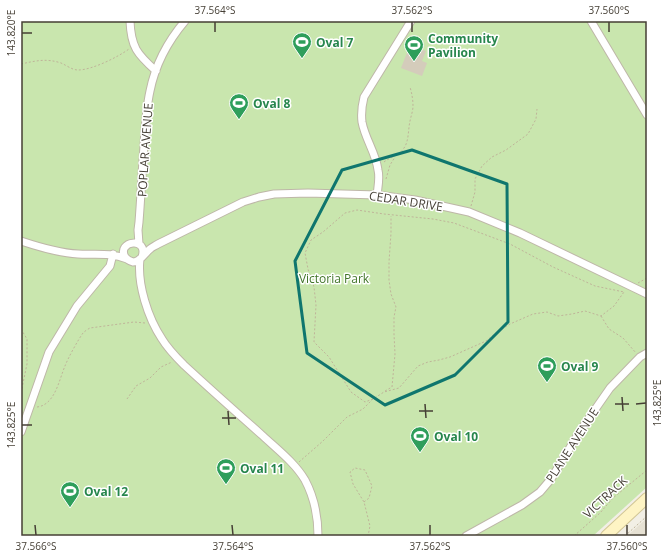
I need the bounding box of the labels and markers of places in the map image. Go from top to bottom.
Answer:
place label: Community Pavilion [428,30,498,61]
sports icon: Oval 7 [291,31,313,59]
place label: Oval 7 [316,34,353,51]
sports icon: Community Pavilion [403,34,425,62]
sports icon: Oval 8 [228,92,250,120]
place label: Oval 8 [253,95,290,112]
sports icon: Oval 9 [536,355,558,383]
place label: Oval 9 [561,358,598,375]
sports icon: Oval 10 [409,425,431,453]
place label: Oval 10 [434,428,478,445]
sports icon: Oval 11 [215,457,237,485]
place label: Oval 11 [240,460,284,477]
sports icon: Oval 12 [59,480,81,508]
place label: Oval 12 [84,483,128,500]

